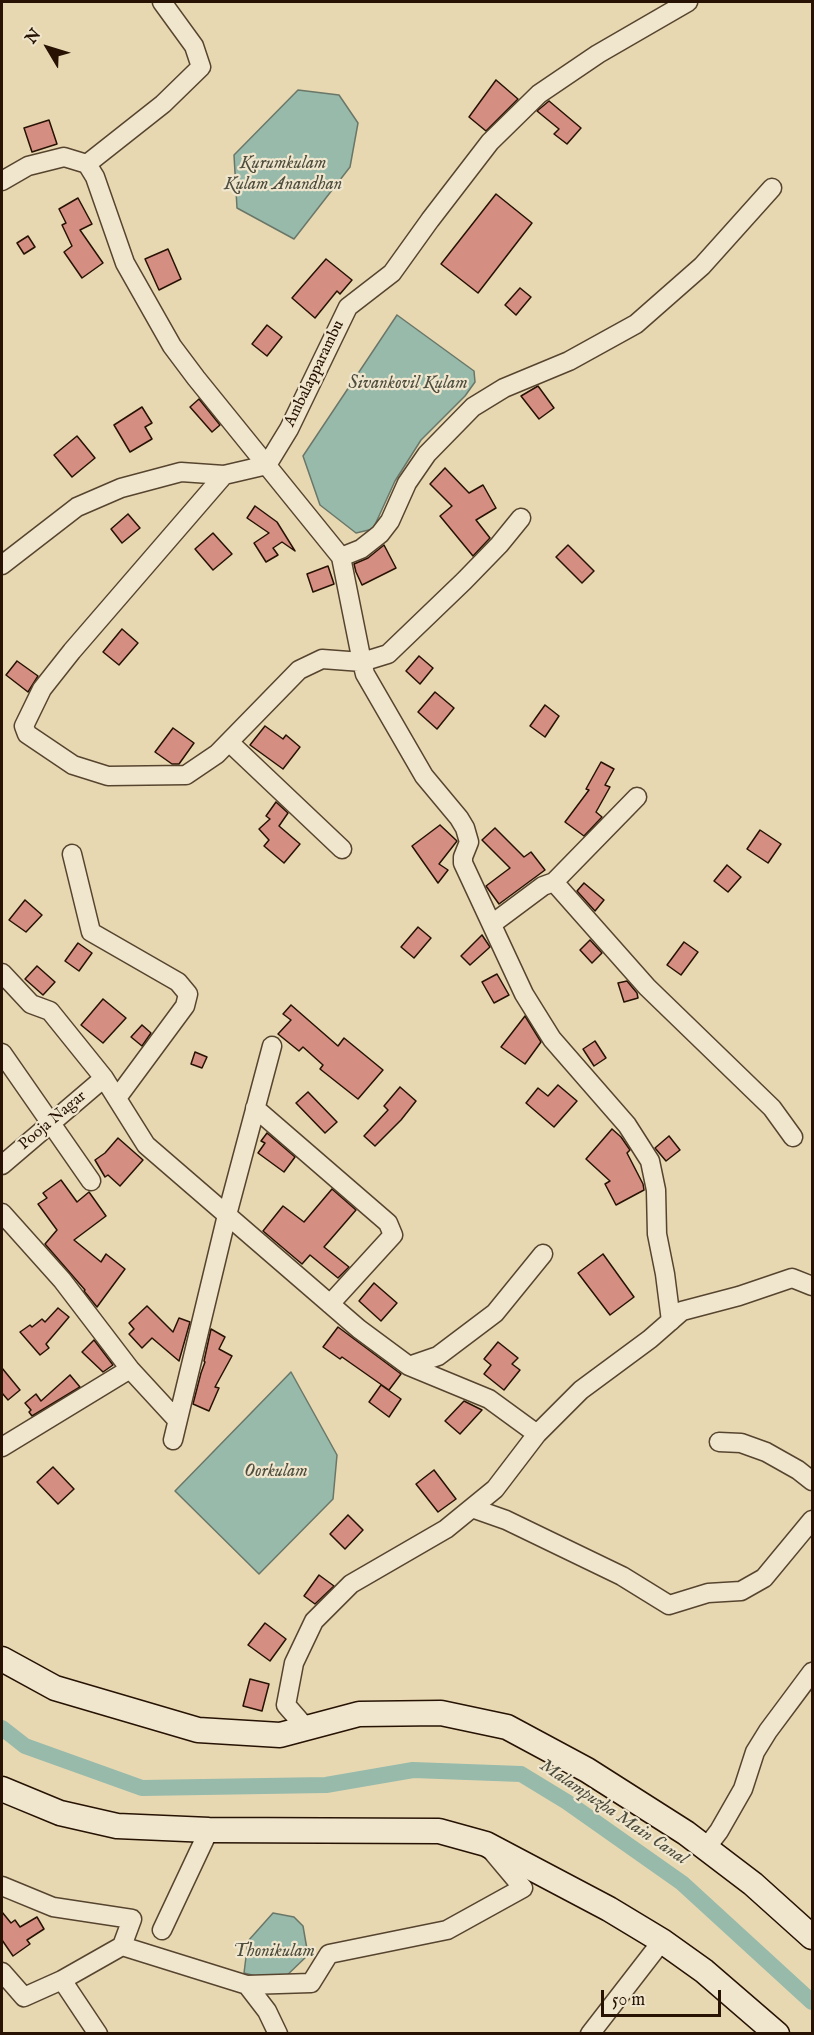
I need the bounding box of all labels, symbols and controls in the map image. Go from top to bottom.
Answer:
north arrow [18,18,78,78]
text: N [22,25,46,49]
water label: Kurumkulam Kulam Anandhan [224,153,342,195]
street label: Ambalapparambu [281,318,349,430]
water label: Sivankovil Kulam [348,373,468,395]
street label: Pooja Nagar [15,1087,91,1155]
water label: Oorkulam [244,1461,308,1483]
water label: Malampuzha Main Canal [535,1756,691,1870]
water label: Thonikulam [233,1941,315,1963]
scale bar [604,1978,724,2016]
text: 50 m [612,1989,645,2012]

